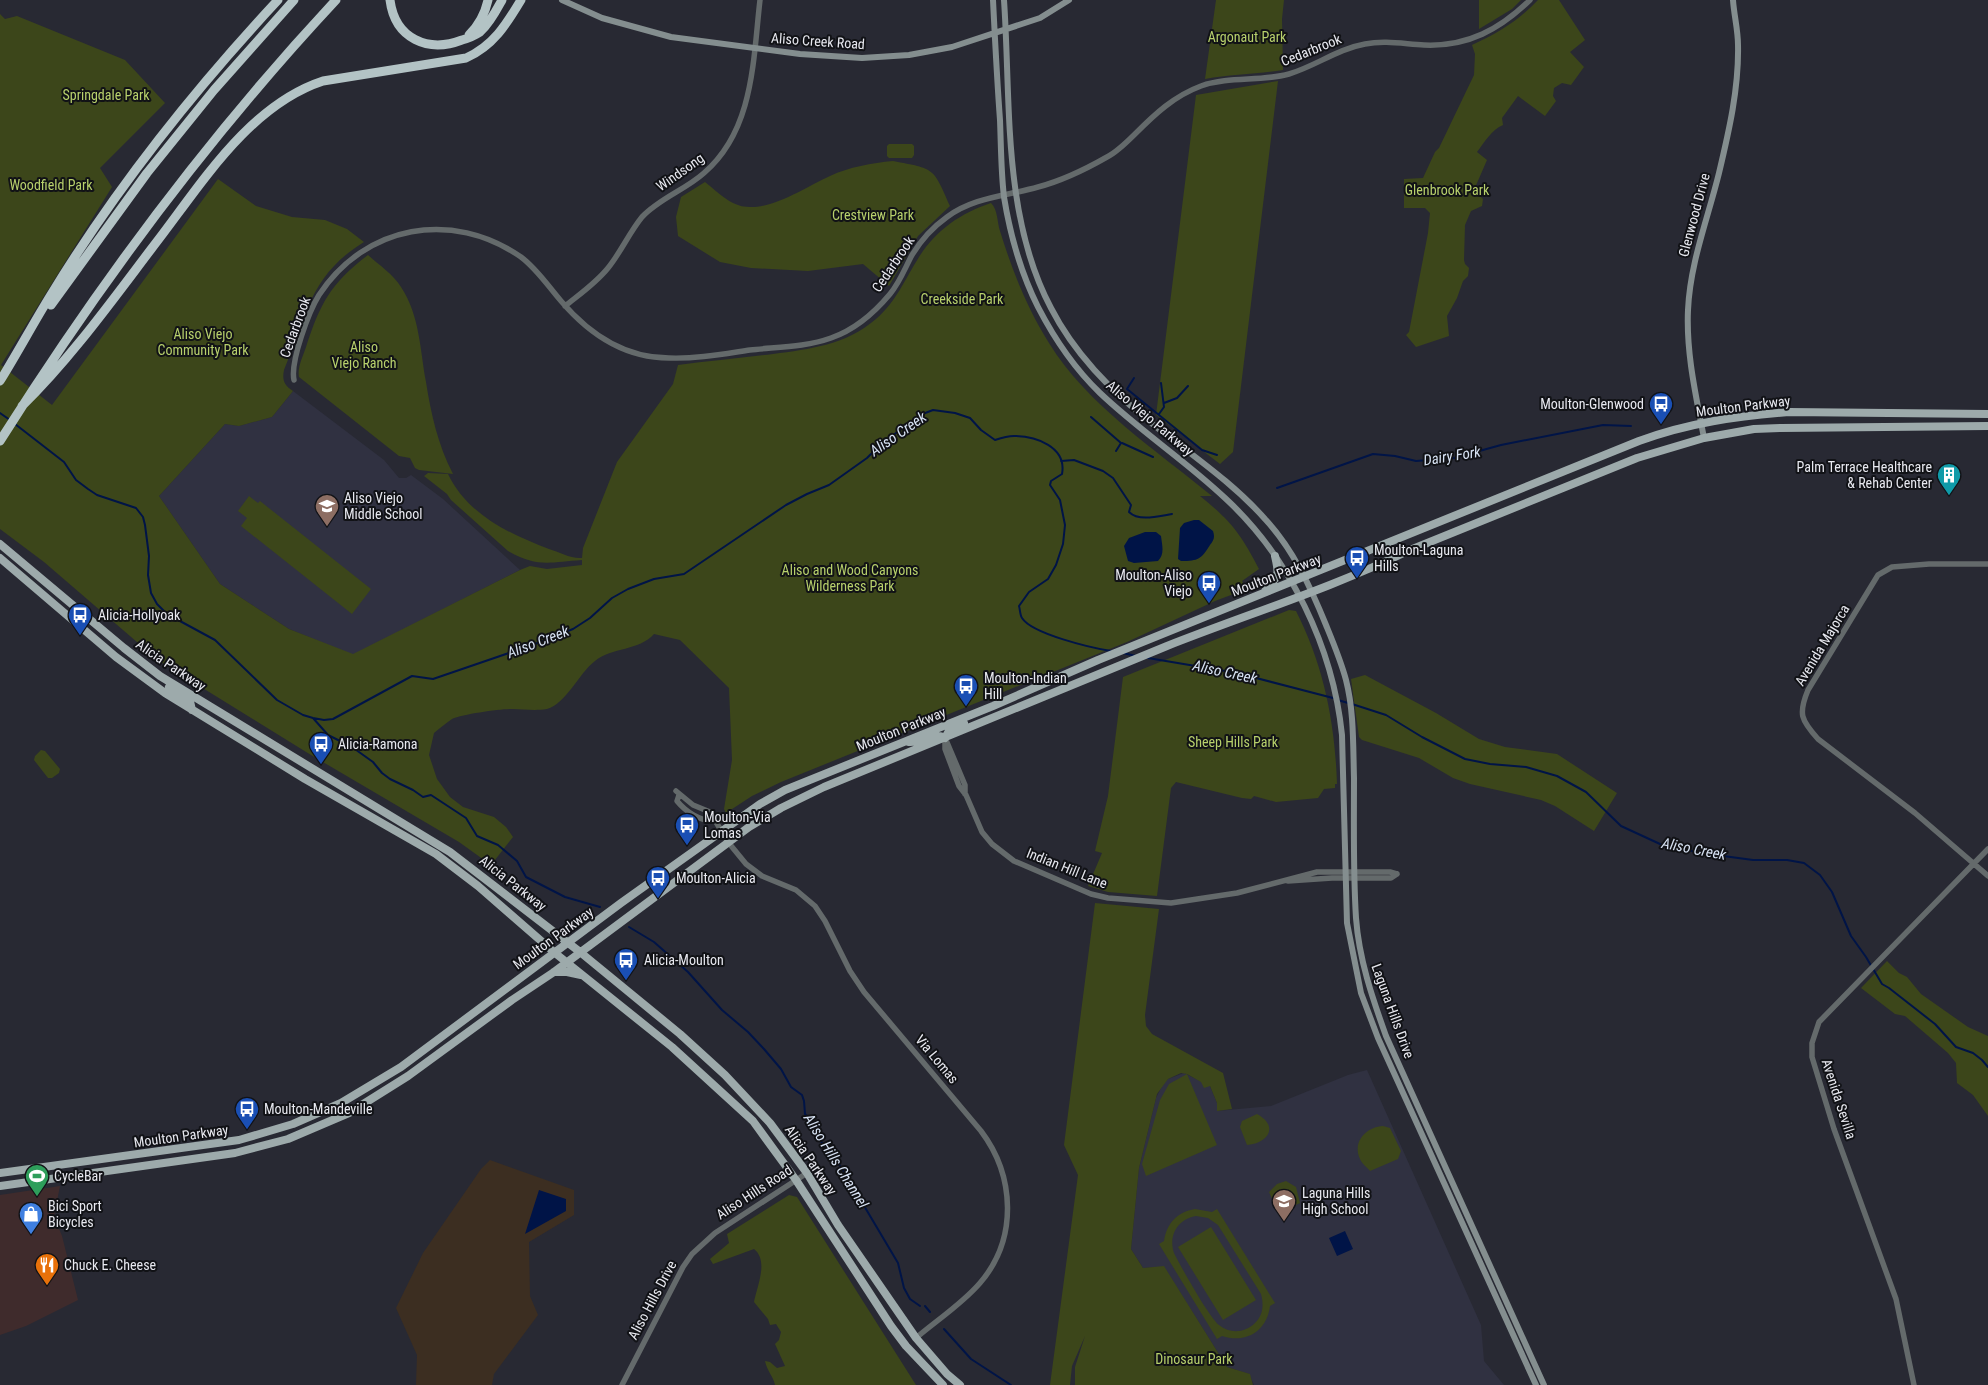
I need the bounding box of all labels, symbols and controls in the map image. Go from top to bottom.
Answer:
park label: Argonaut Park [1208,29,1287,45]
street label: Aliso Creek Road [771,30,865,52]
street label: Cedarbrook [1278,30,1344,69]
park label: Springdale Park [63,87,150,103]
street label: Windsong [653,150,707,194]
street label: Glenwood Drive [1675,171,1713,259]
park label: Woodfield Park [9,177,93,193]
park label: Glenbrook Park [1405,182,1490,198]
park label: Crestview Park [832,207,915,223]
street label: Cedarbrook [869,233,918,295]
park label: Creekside Park [921,291,1004,307]
street label: Cedarbrook [277,294,314,360]
park label: Aliso Viejo Community Park [158,326,249,358]
park label: Aliso Viejo Ranch [331,339,397,371]
street label: Aliso Viejo Parkway [1103,377,1197,459]
bus stop icon: Moulton-Glenwood [1648,391,1674,425]
street label: Moulton Parkway [1695,392,1791,420]
place label: Moulton-Glenwood [1540,396,1644,412]
water label: Aliso Creek [865,408,930,461]
water label: Dairy Fork [1422,443,1482,469]
place label: Palm Terrace Healthcare & Rehab Center [1797,459,1932,491]
building icon: Palm Terrace Healthcare & Rehab Center [1936,462,1962,496]
place label: Aliso Viejo Middle School [344,490,422,522]
school or university icon: Aliso Viejo Middle School [314,493,340,527]
place label: Moulton-Laguna Hills [1374,542,1463,574]
bus stop icon: Moulton-Laguna Hills [1344,545,1370,579]
street label: Moulton Parkway [1229,550,1323,600]
park label: Aliso and Wood Canyons Wilderness Park [782,562,918,594]
place label: Moulton-Aliso Viejo [1115,567,1192,599]
bus stop icon: Moulton-Aliso Viejo [1196,570,1222,604]
bus stop icon: Alicia-Hollyoak [67,602,93,636]
street label: Avenida Majorca [1791,602,1853,688]
place label: Alicia-Hollyoak [98,607,181,623]
water label: Aliso Creek [503,622,572,662]
street label: Alicia Parkway [133,636,209,694]
water label: Aliso Creek [1190,656,1259,688]
place label: Moulton-Indian Hill [984,670,1067,702]
bus stop icon: Moulton-Indian Hill [953,673,979,707]
street label: Moulton Parkway [854,704,948,754]
bus stop icon: Alicia-Ramona [308,731,334,765]
park label: Sheep Hills Park [1188,734,1279,750]
place label: Alicia-Ramona [338,736,418,752]
place label: Moulton-Via Lomas [704,809,771,841]
bus stop icon: Moulton-Via Lomas [674,812,700,846]
water label: Aliso Creek [1659,834,1728,864]
street label: Indian Hill Lane [1024,845,1110,892]
street label: Alicia Parkway [476,852,550,914]
bus stop icon: Moulton-Alicia [645,865,671,899]
place label: Moulton-Alicia [676,870,756,886]
street label: Moulton Parkway [510,903,596,972]
bus stop icon: Alicia-Moulton [613,947,639,981]
place label: Alicia-Moulton [644,952,724,968]
street label: Laguna Hills Drive [1368,961,1418,1061]
street label: Via Lomas [912,1032,962,1086]
street label: Avenida Sevilla [1819,1057,1859,1141]
bus stop icon: Moulton-Mandeville [234,1096,260,1130]
place label: Moulton-Mandeville [264,1101,373,1117]
water label: Aliso Hills Channel [799,1110,873,1212]
street label: Moulton Parkway [133,1121,229,1151]
street label: Alicia Parkway [782,1122,840,1198]
street label: Aliso Hills Road [713,1162,795,1222]
sports icon: CycleBar [24,1163,50,1197]
place label: CycleBar [54,1168,103,1184]
place label: Laguna Hills High School [1302,1185,1370,1217]
school or university icon: Laguna Hills High School [1271,1188,1297,1222]
place label: Bici Sport Bicycles [48,1198,102,1230]
shop icon: Bici Sport Bicycles [18,1201,44,1235]
restaurant icon: Chuck E. Cheese [34,1252,60,1286]
place label: Chuck E. Cheese [64,1257,157,1273]
street label: Aliso Hills Drive [625,1257,680,1342]
park label: Dinosaur Park [1155,1351,1233,1367]

